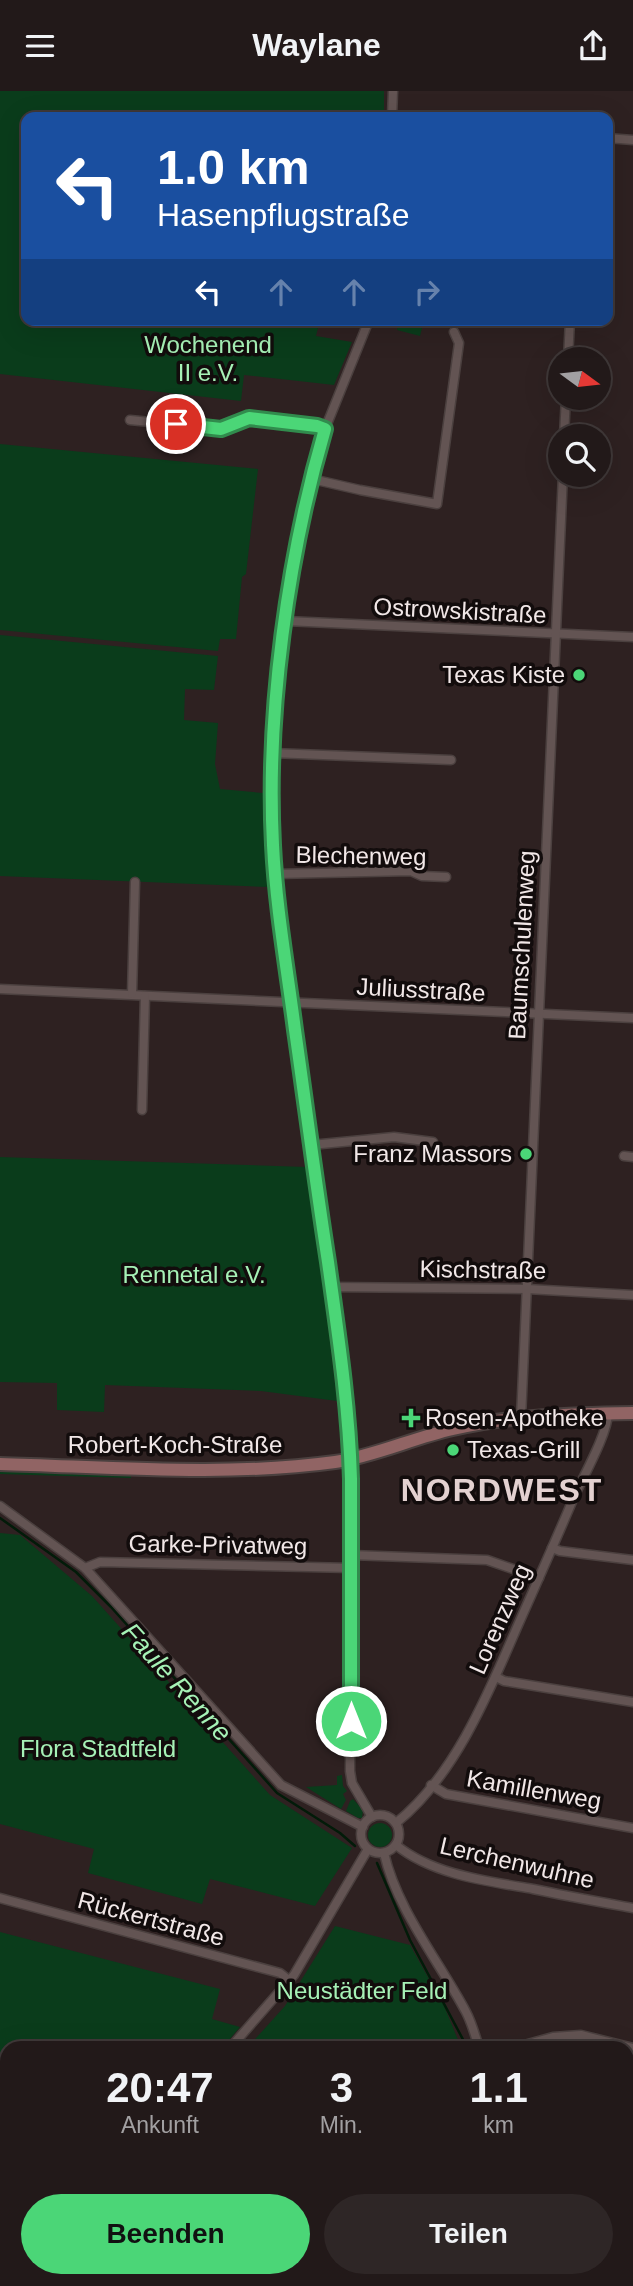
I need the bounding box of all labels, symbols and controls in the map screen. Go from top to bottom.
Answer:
icon: menu [21,27,59,65]
text: Waylane [252,27,381,63]
icon: share [574,27,612,65]
icon: left [42,140,133,231]
text: 1.0 km [157,140,310,194]
text: Hasenpflugstraße [157,197,410,233]
icon: left [189,273,227,311]
icon: ahead [262,273,300,311]
icon: ahead [335,273,373,311]
icon: right [408,273,446,311]
park label: Wochenend II e.V. [144,331,272,386]
north arrow [548,347,611,409]
map controls [548,347,611,487]
pin [146,394,206,454]
icon: arrive [157,405,195,443]
button: search [548,424,611,487]
street label: Ostrowskistraße [373,592,547,629]
place label: Texas Kiste [442,661,565,688]
marker: Texas Kiste [571,667,587,683]
street label: Blechenweg [295,841,427,870]
street label: Baumschulenweg [503,850,540,1040]
street label: Juliusstraße [356,973,486,1006]
place label: Franz Massors [353,1140,512,1167]
marker: Franz Massors [518,1146,534,1162]
street label: Kischstraße [419,1255,547,1284]
park label: Rennetal e.V. [122,1261,266,1288]
place label: Rosen-Apotheke [425,1404,604,1431]
marker: Rosen-Apotheke [403,1410,419,1426]
street label: Robert-Koch-Straße [68,1431,282,1458]
place label: Texas-Grill [467,1436,580,1463]
marker: Texas-Grill [445,1442,461,1458]
district label: NORDWEST [401,1472,603,1508]
street label: Garke-Privatweg [128,1529,308,1560]
street label: Lorenzweg [463,1560,536,1678]
water label: Faule Renne [116,1617,238,1747]
position arrow [314,1684,388,1758]
park label: Flora Stadtfeld [20,1735,176,1762]
street label: Kamillenweg [465,1764,603,1815]
street label: Lerchenwuhne [437,1832,597,1893]
street label: Rückertstraße [75,1886,227,1951]
park label: Neustädter Feld [277,1977,447,2004]
text: 20:47 [106,2064,214,2111]
text: 3 [330,2064,353,2111]
text: 1.1 [469,2064,528,2111]
text: Ankunft [121,2112,199,2138]
text: Min. [320,2112,363,2138]
text: km [483,2112,514,2138]
button: Beenden [21,2194,310,2274]
button: Teilen [324,2194,613,2274]

